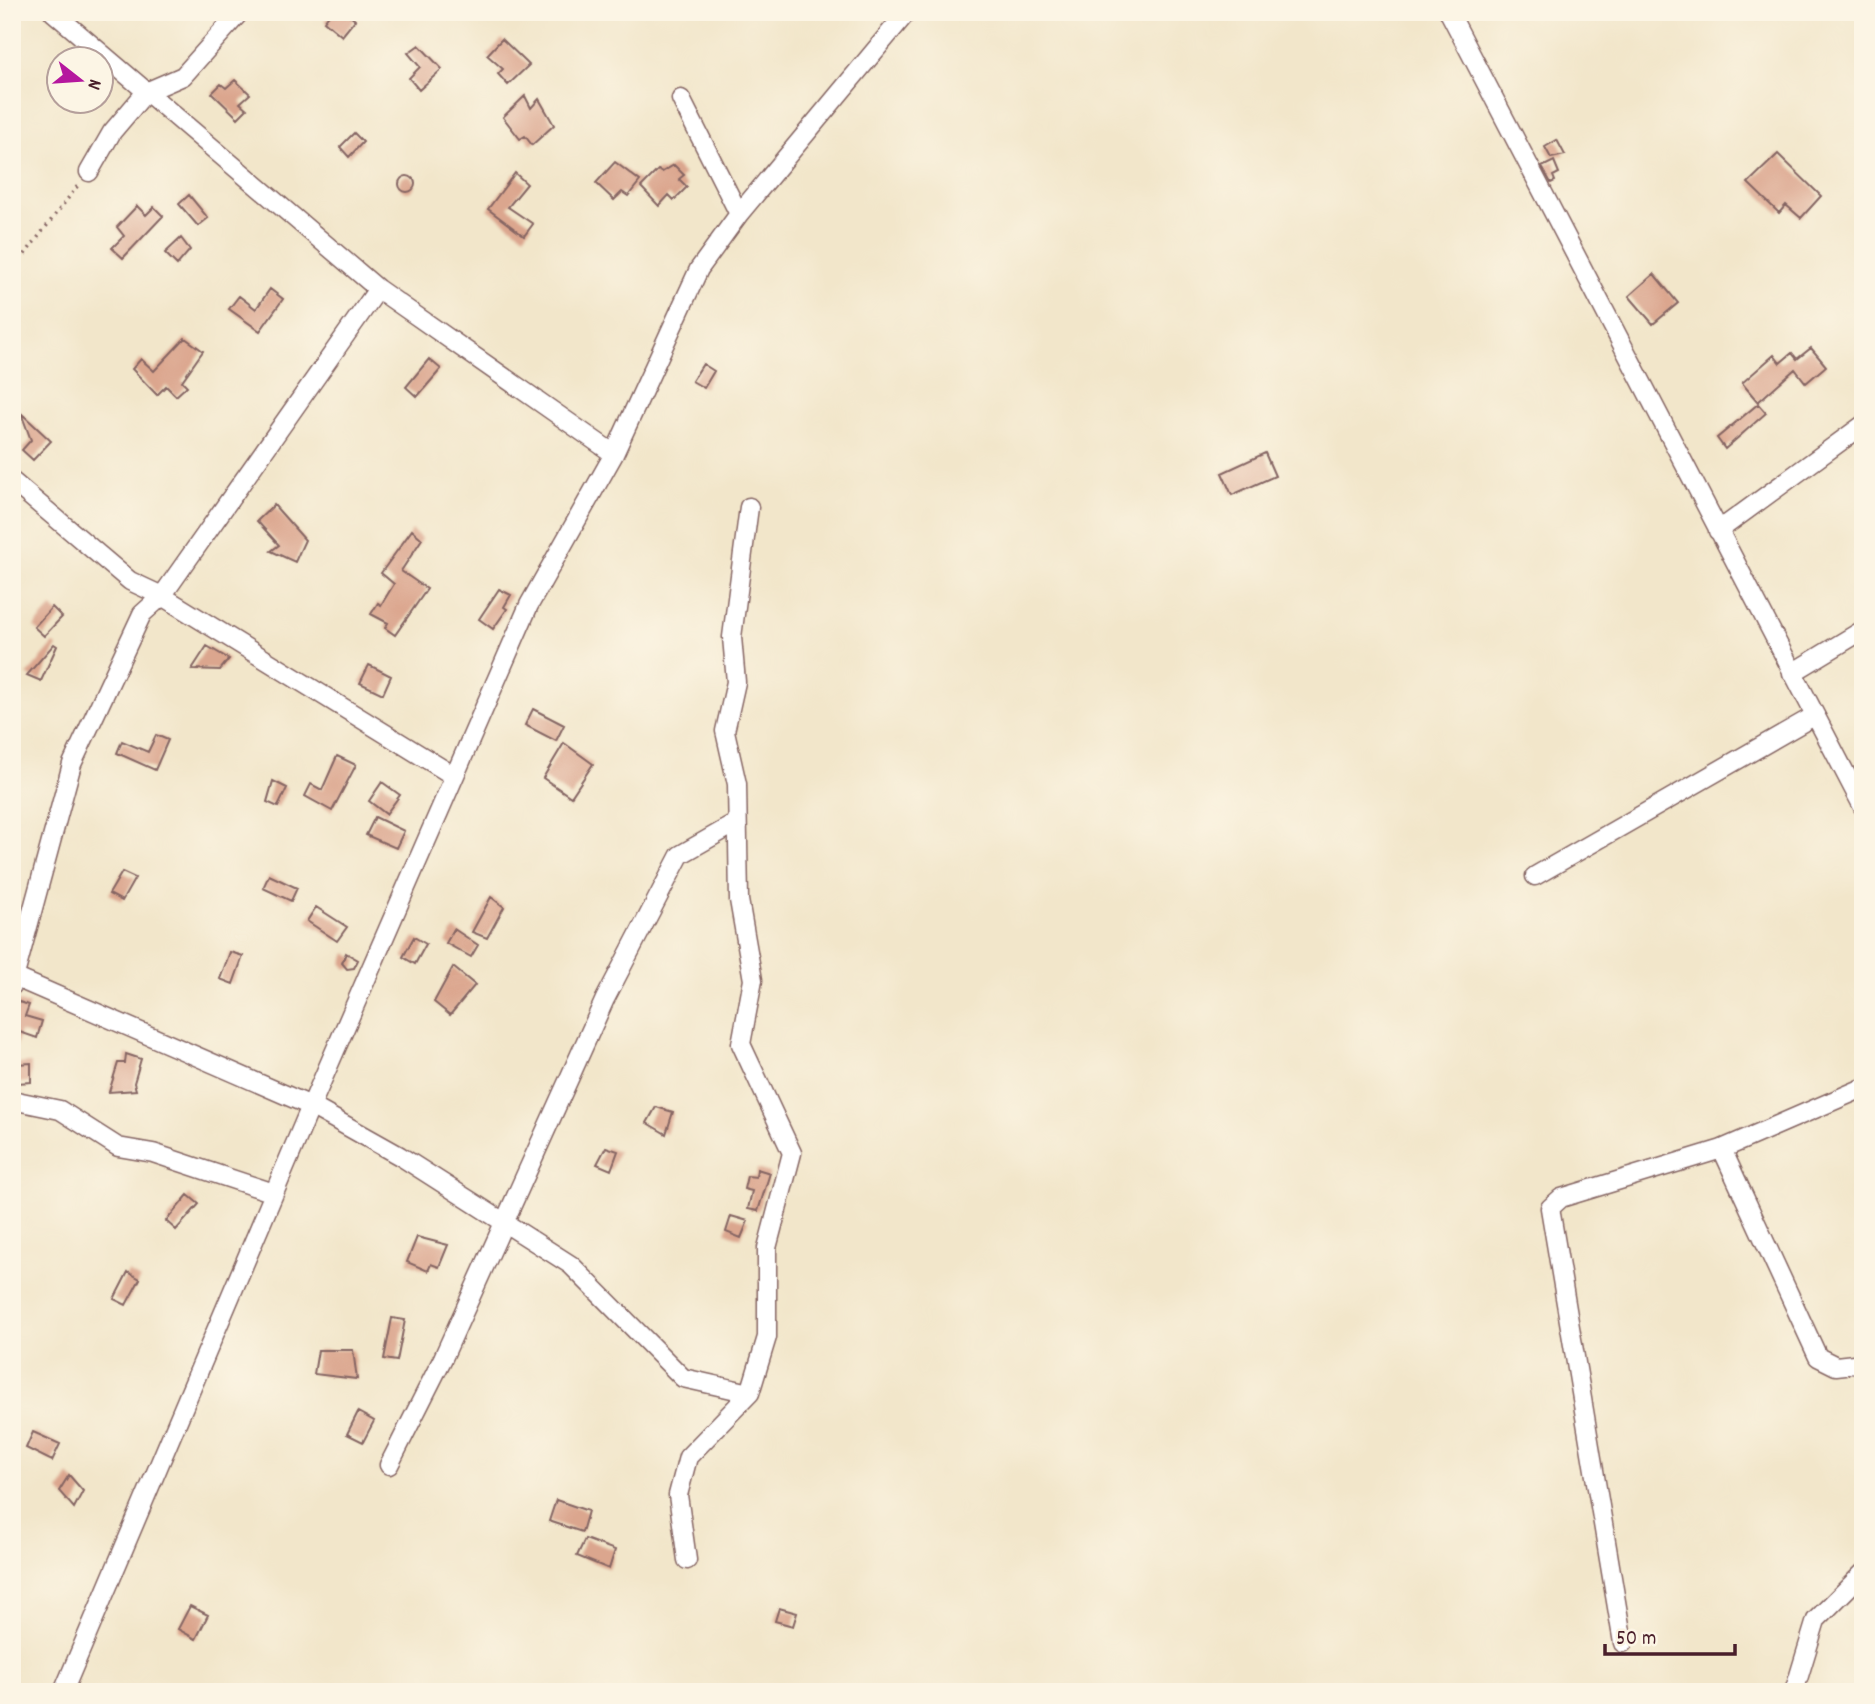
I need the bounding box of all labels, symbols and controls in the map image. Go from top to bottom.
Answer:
north arrow [46,46,116,116]
text: N [79,76,107,92]
scale bar [1605,1613,1735,1657]
text: 50 m [1616,1625,1656,1655]

